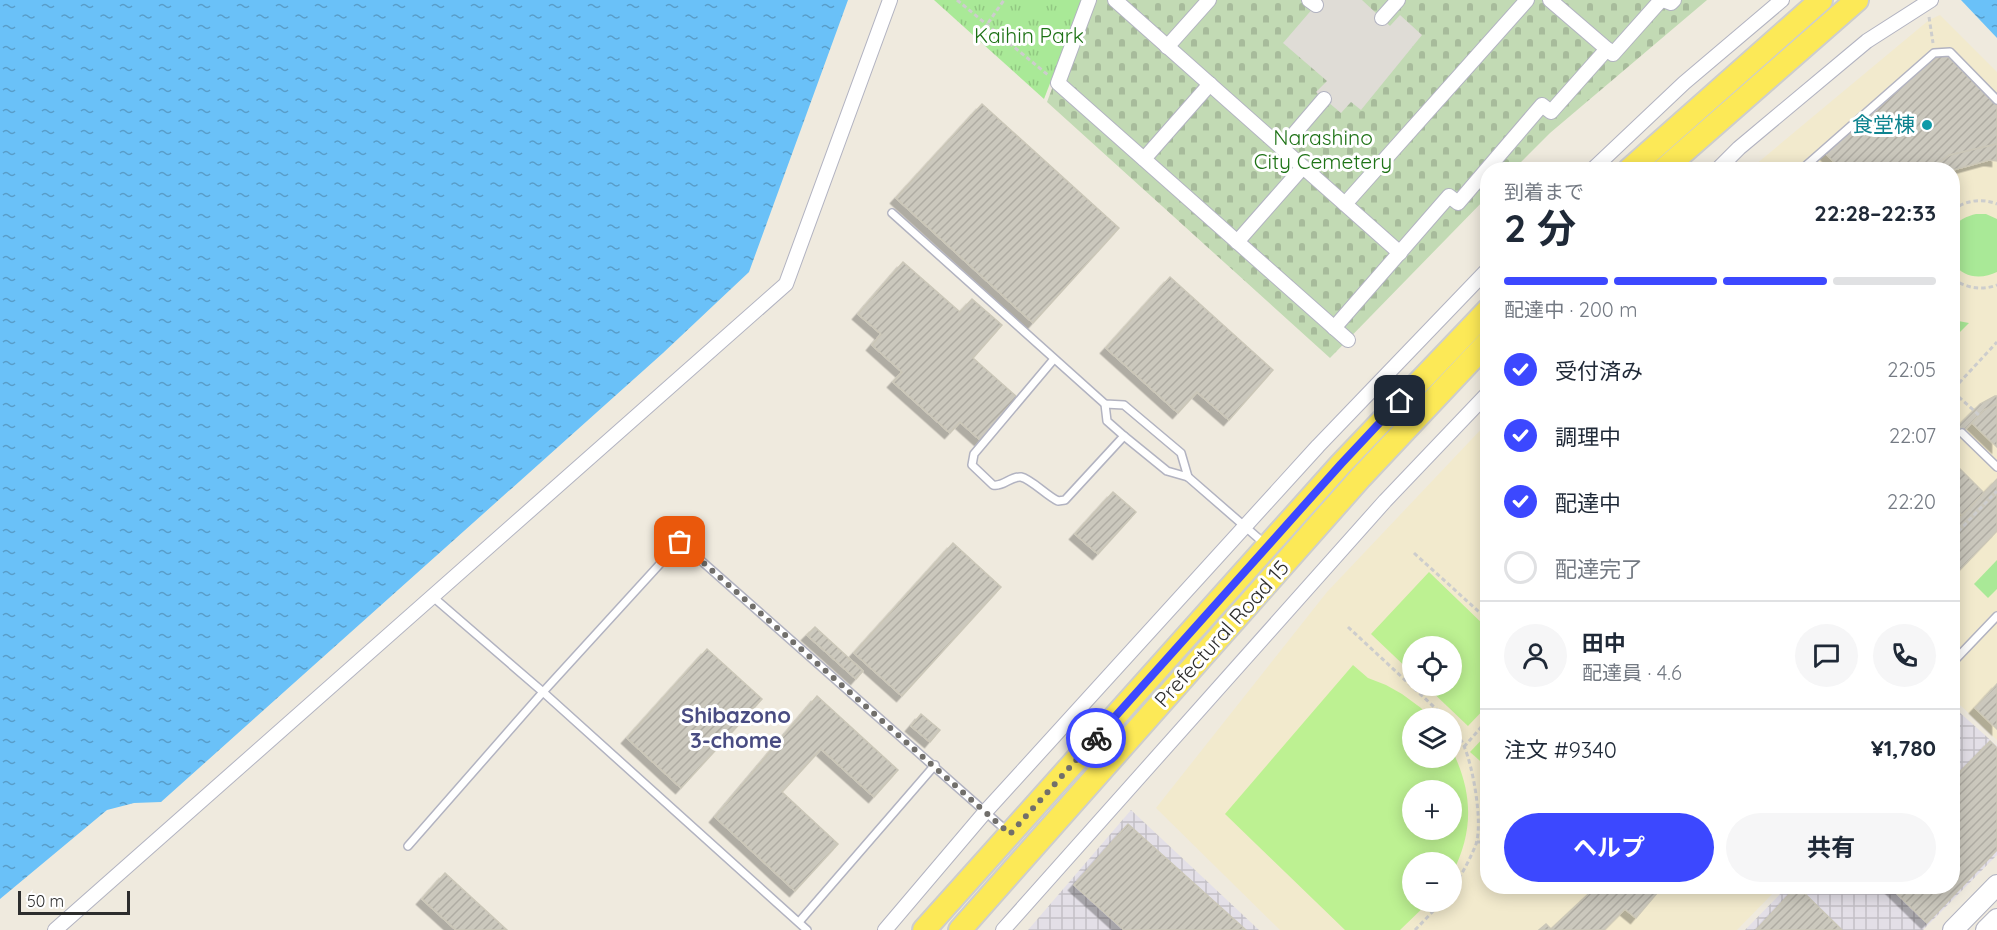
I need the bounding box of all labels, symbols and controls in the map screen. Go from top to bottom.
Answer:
park label: Kaihin Park [974,22,1084,48]
place label: 食堂棟 [1852,111,1915,137]
marker: 食堂棟 [1920,118,1934,132]
park label: Narashino City Cemetery [1254,124,1392,174]
text: 到着まで [1504,179,1584,204]
text: 22:28–22:33 [1814,199,1936,227]
text: 2 分 [1504,203,1576,252]
text: 配達中 · 200 m [1504,297,1637,322]
icon: check [1504,353,1537,386]
text: 受付済み [1555,357,1643,385]
text: 22:05 [1887,357,1936,382]
pin [1374,375,1425,426]
icon: home [1383,384,1416,417]
icon: check [1504,419,1537,452]
text: 調理中 [1555,423,1621,451]
text: 22:07 [1889,423,1936,448]
icon: check [1504,485,1537,518]
text: 配達中 [1555,489,1621,517]
text: 22:20 [1887,489,1936,514]
pin [654,516,705,567]
icon: bag [663,525,696,558]
street label: Prefectural Road 15 [1148,554,1294,712]
text: 配達完了 [1555,555,1643,583]
button: person [1504,624,1567,687]
button: chat [1795,624,1858,687]
button: phone [1873,624,1936,687]
text: 田中 [1582,629,1626,657]
map controls [1402,636,1462,912]
button: locate [1402,636,1462,696]
text: 配達員 · 4.6 [1582,660,1682,685]
district label: Shibazono 3-chome [681,701,791,754]
courier [1066,708,1126,768]
button: layers [1402,708,1462,768]
icon: bike [1080,722,1113,755]
text: ¥1,780 [1871,734,1936,762]
text: 注文 #9340 [1504,736,1617,764]
button: + [1402,780,1462,840]
button: ヘルプ [1504,813,1714,882]
button: 共有 [1726,813,1936,882]
button: − [1402,852,1462,912]
scale bar [18,888,130,916]
text: 50 m [27,891,64,911]

